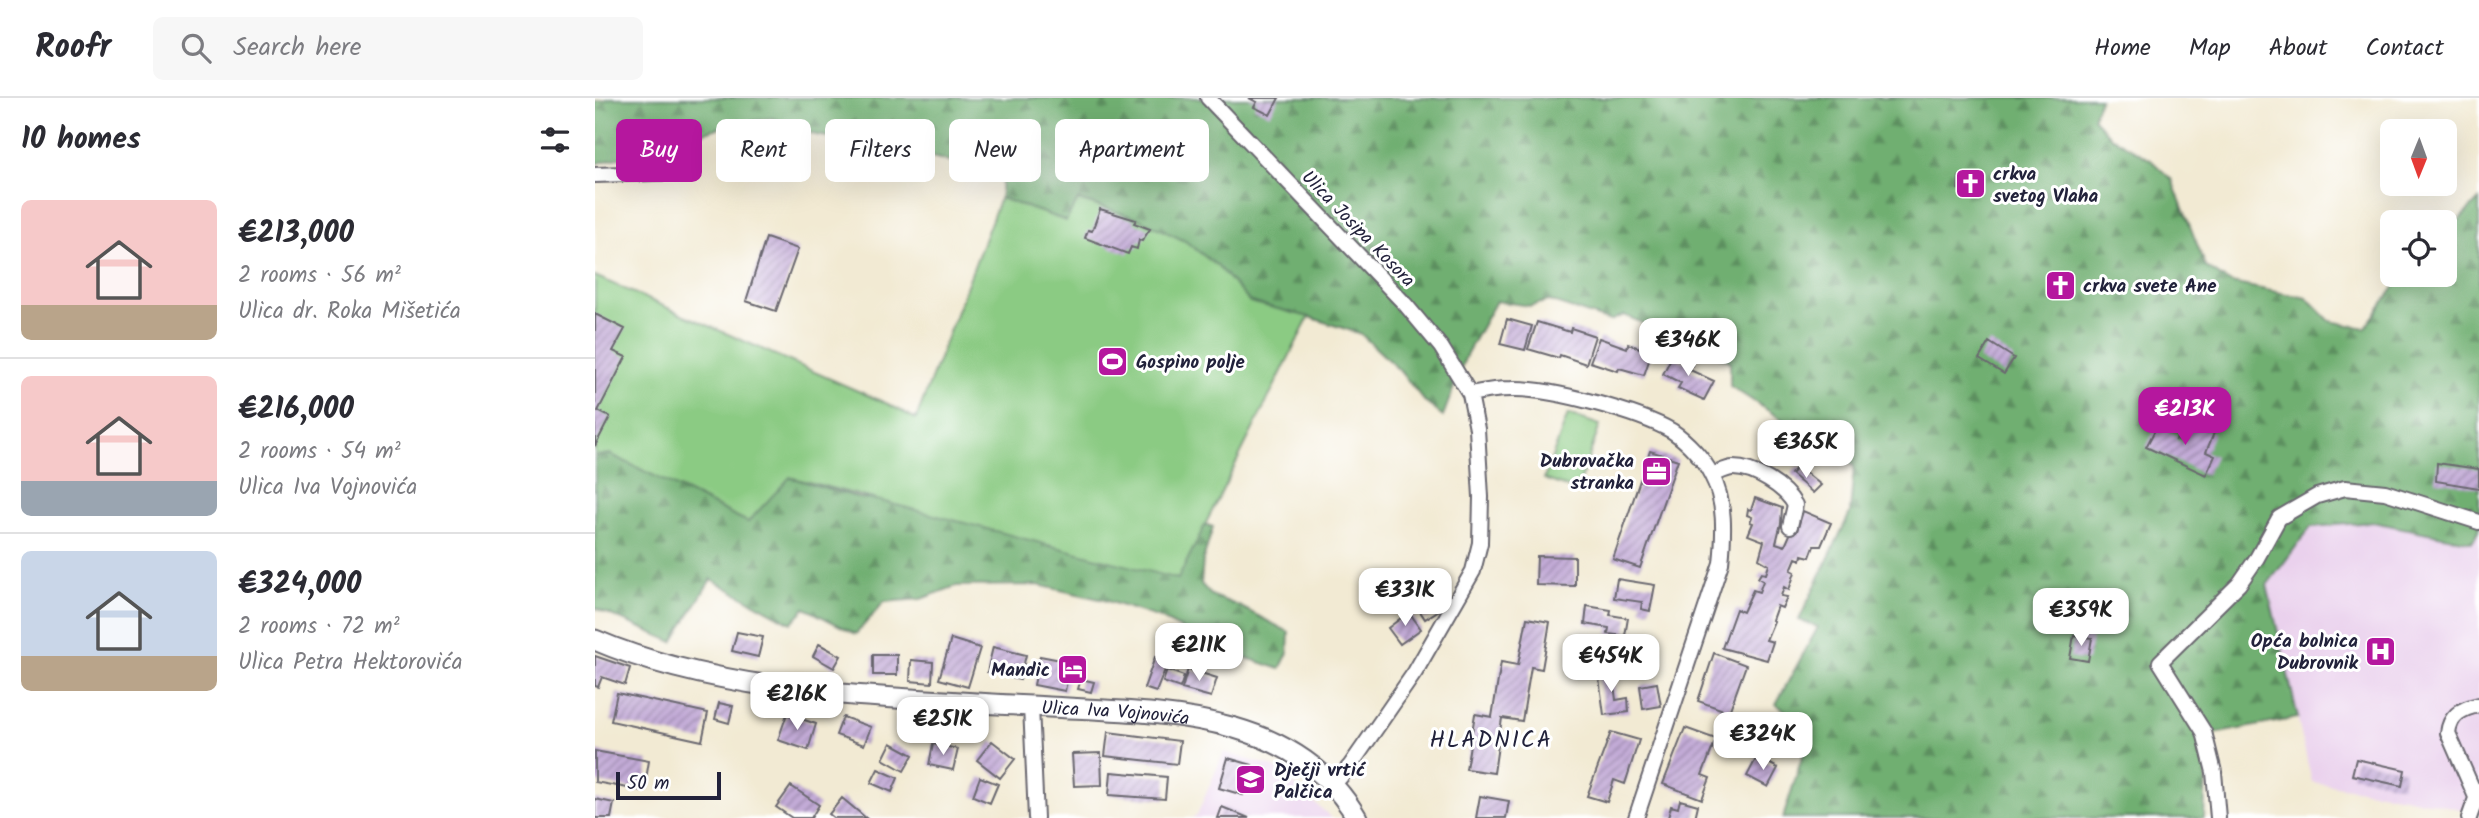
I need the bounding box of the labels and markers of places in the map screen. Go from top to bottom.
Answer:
place label: crkva svetog Vlaha [1993,160,2098,212]
church icon: crkva svetog Vlaha [1953,167,1987,201]
church icon: crkva svete Ane [2043,268,2077,302]
place label: crkva svete Ane [2083,272,2217,302]
pin: €346K [1639,318,1737,378]
sports icon: Gospino polje [1096,344,1130,378]
place label: Gospino polje [1136,348,1245,378]
pin: €213K [2136,388,2234,447]
pin: €365K [1757,420,1855,480]
place label: Dubrovačka stranka [1540,447,1634,499]
office icon: Dubrovačka stranka [1640,454,1674,488]
pin: €331K [1356,568,1454,628]
pin: €359K [2032,588,2130,648]
pin: €211K [1150,624,1248,683]
place label: Opća bolnica Dubrovnik [2251,627,2359,679]
pin: €454K [1562,634,1660,694]
hospital icon: Opća bolnica Dubrovnik [2364,634,2398,668]
hotel icon: Mandic [1056,652,1090,686]
place label: Mandic [991,656,1050,686]
pin: €216K [748,672,846,732]
pin: €251K [894,698,992,757]
pin: €324K [1714,712,1812,772]
place label: Dječji vrtić Palčica [1274,756,1367,808]
school or university icon: Dječji vrtić Palčica [1234,763,1268,797]

